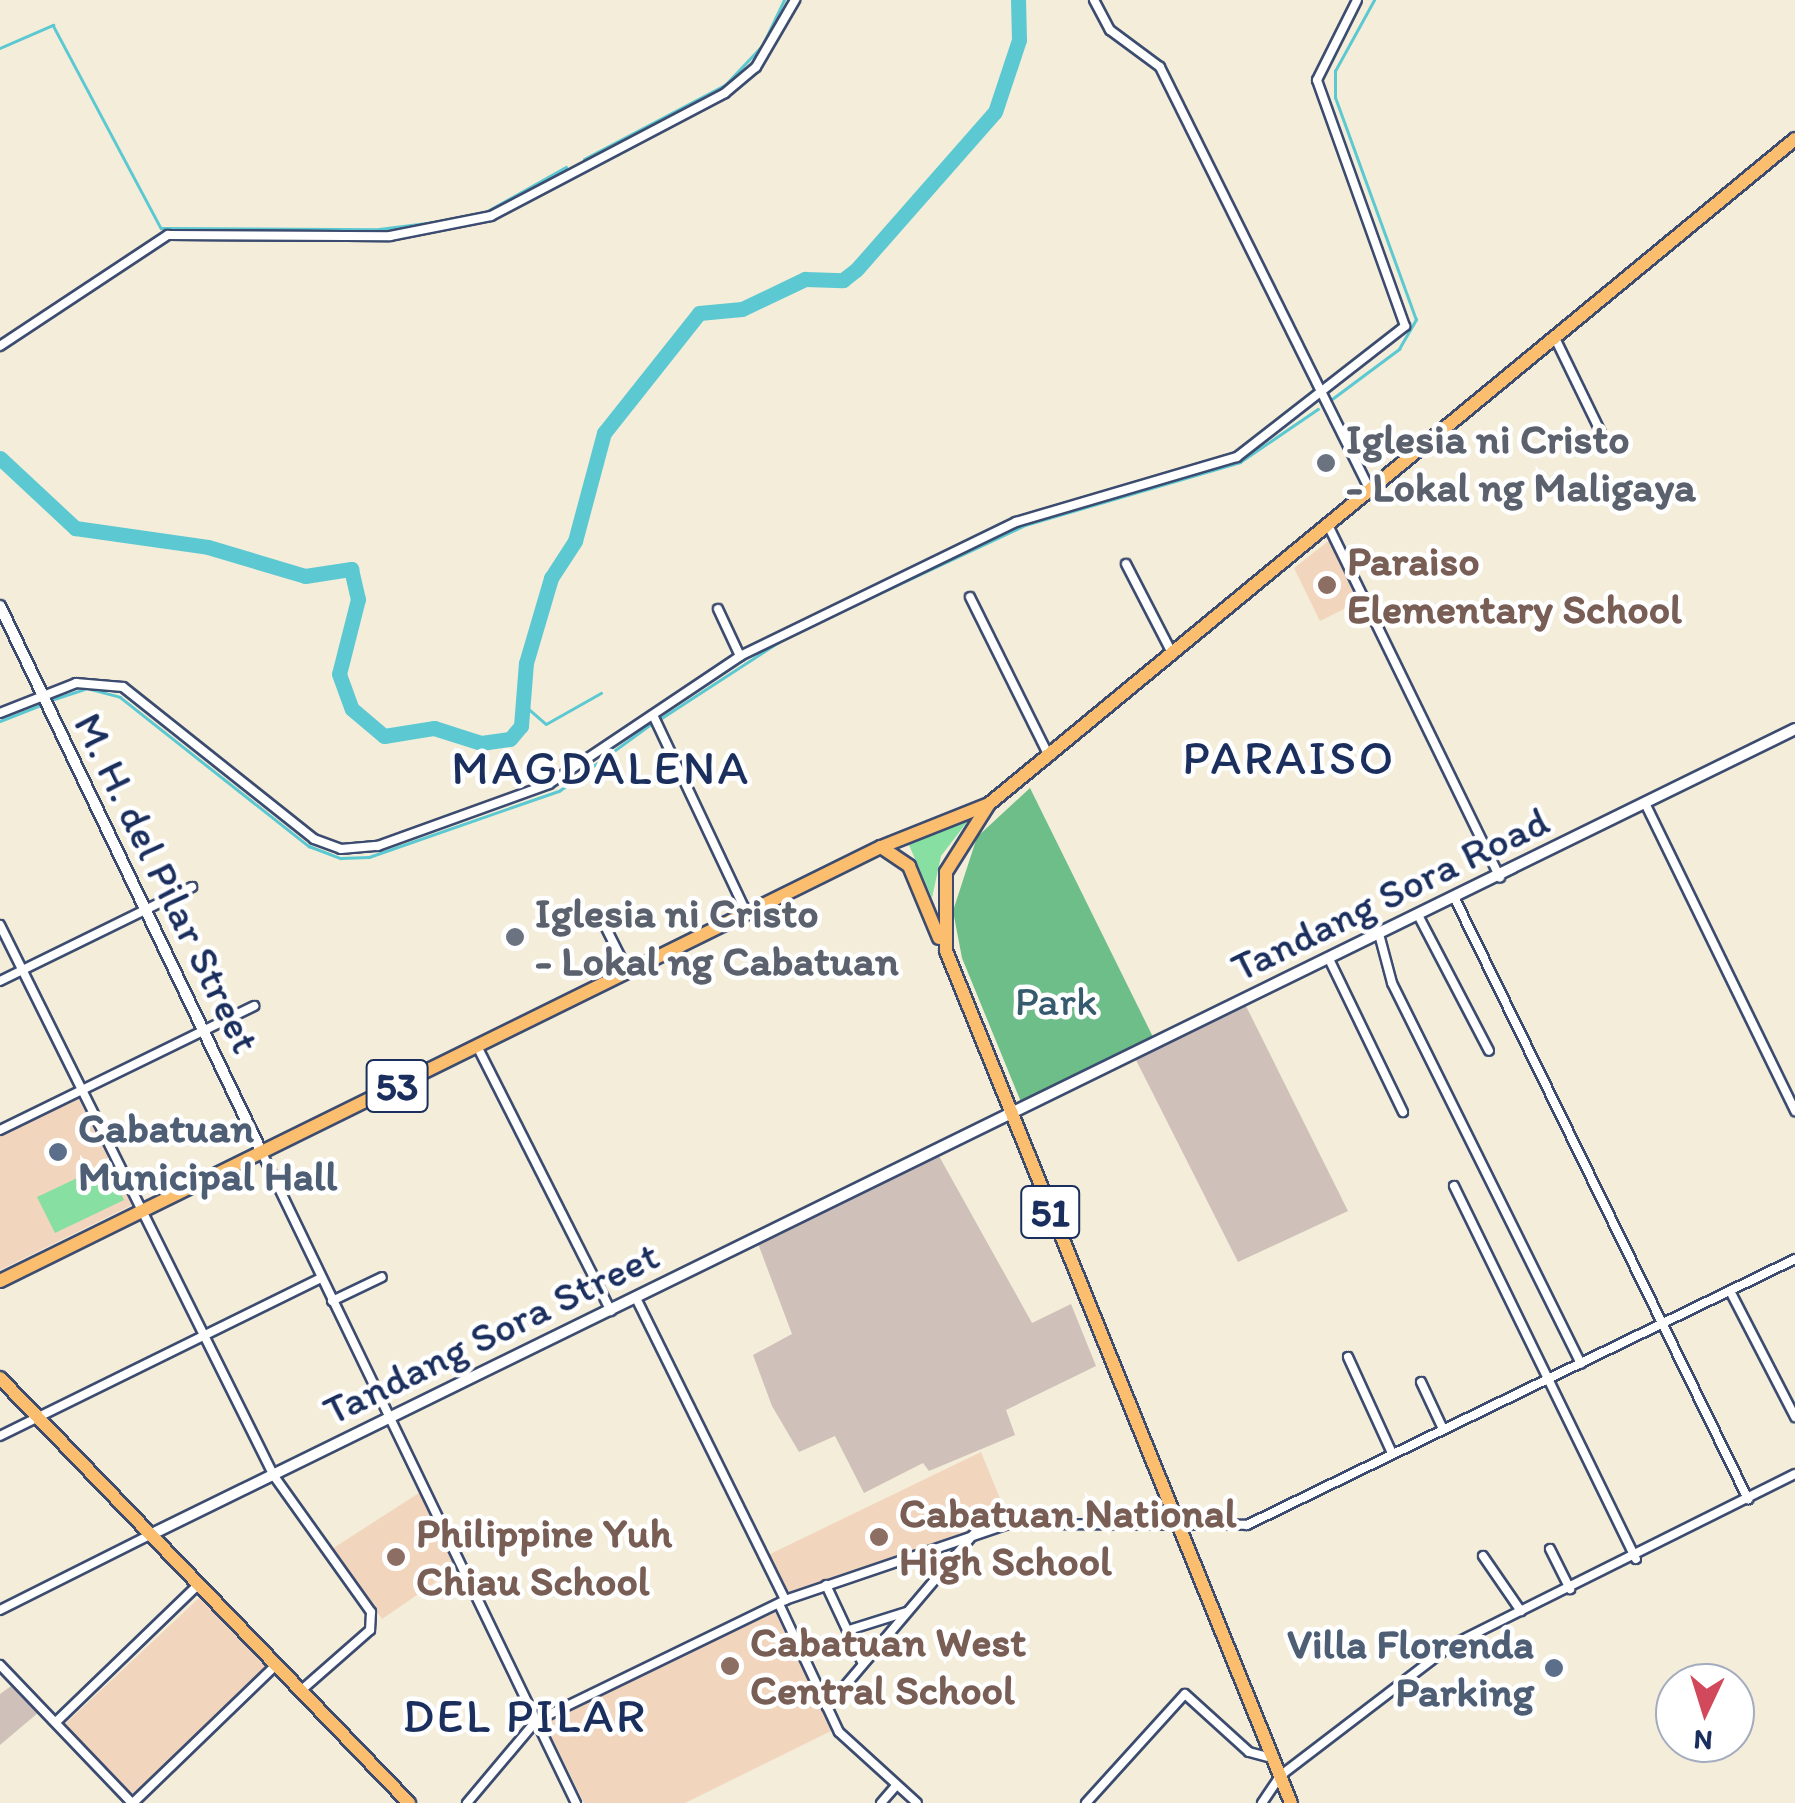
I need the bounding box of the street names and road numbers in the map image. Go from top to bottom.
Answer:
street label: M. H. del Pilar Street [63,706,271,1060]
street label: Tandang Sora Road [1224,796,1556,992]
road number: 53 [364,1051,430,1121]
road number: 51 [1020,1177,1080,1247]
street label: Tandang Sora Street [316,1230,666,1436]

